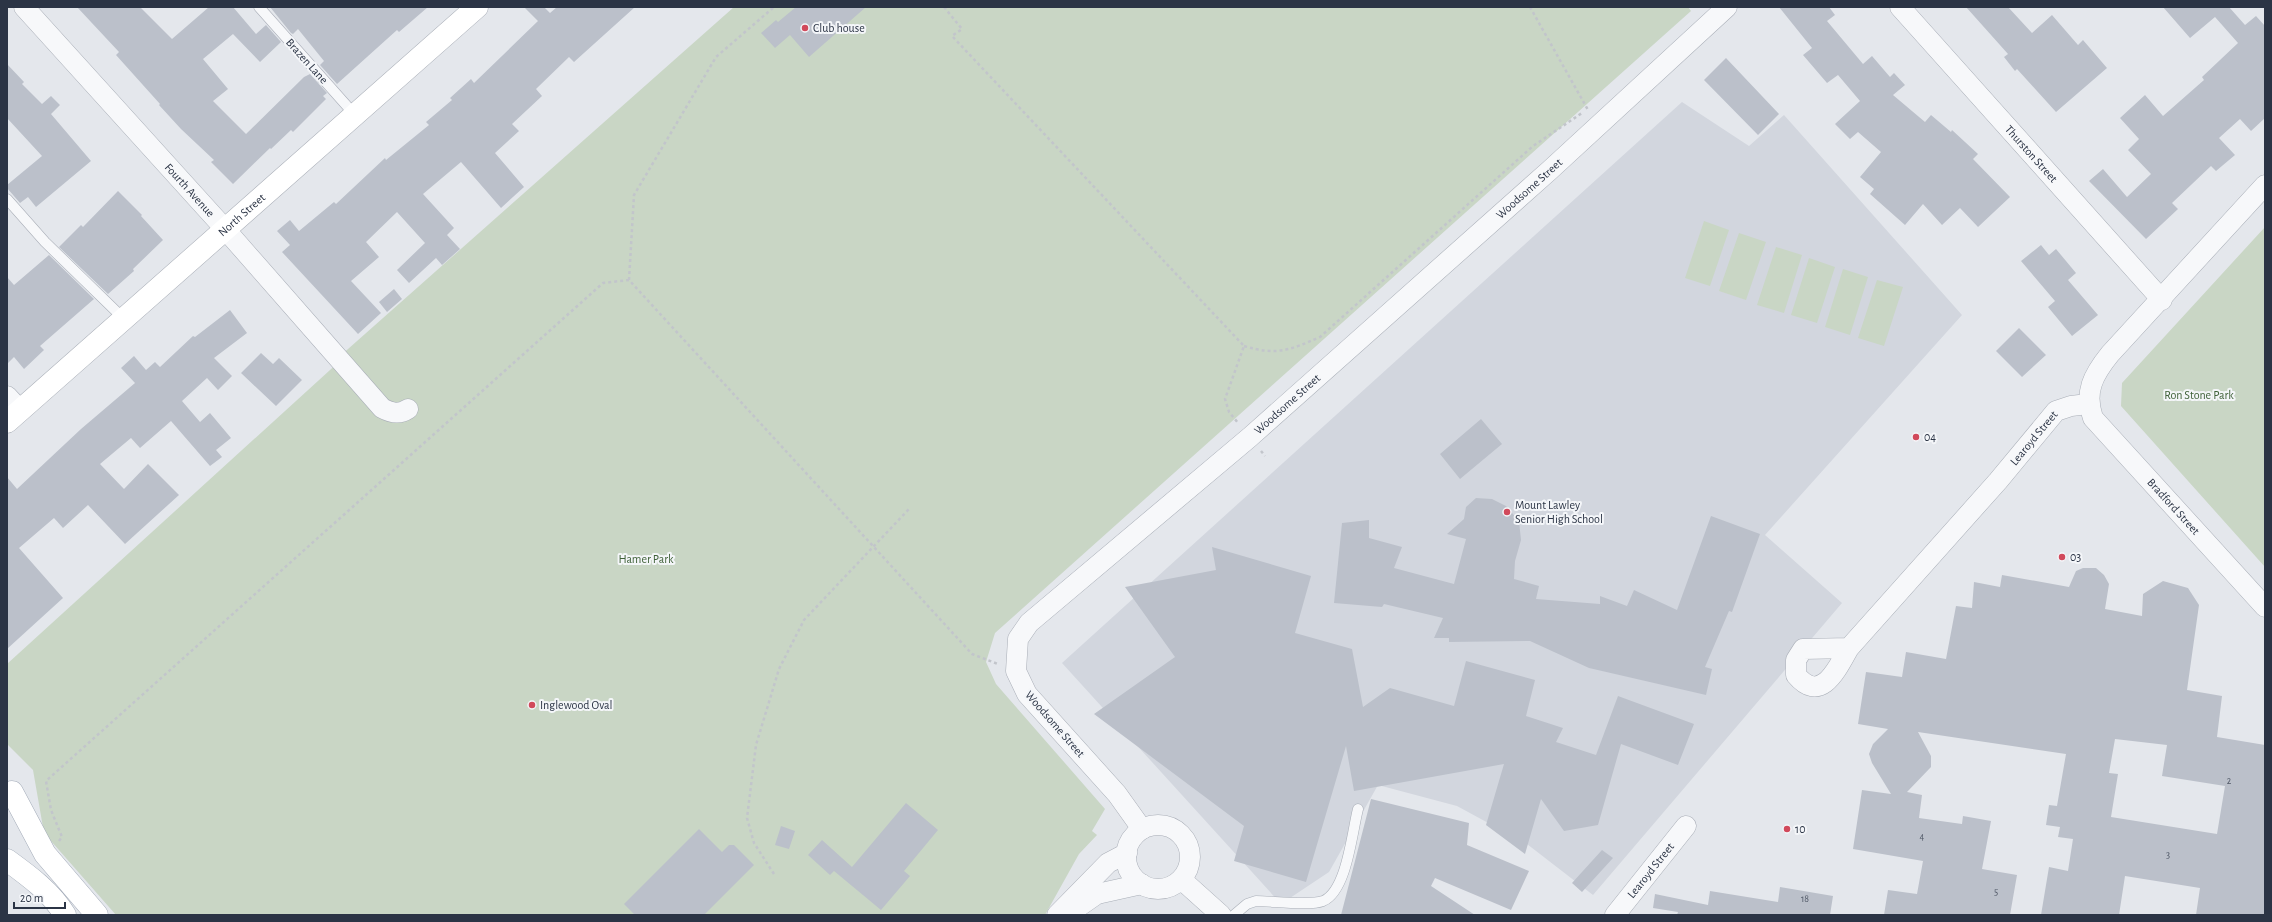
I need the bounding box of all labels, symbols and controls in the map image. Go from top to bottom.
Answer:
place label: Club house [813,22,865,34]
marker: Club house [800,23,810,33]
street label: Brazen Lane [284,36,330,86]
street label: Thurston Street [2003,123,2060,185]
street label: Woodsome Street [1494,156,1564,221]
street label: Fourth Avenue [163,161,217,219]
street label: North Street [216,191,267,239]
street label: Woodsome Street [1252,372,1323,436]
park label: Ron Stone Park [2164,389,2234,401]
street label: Learoyd Street [2008,408,2060,467]
place label: 04 [1924,431,1936,443]
marker: 04 [1911,432,1921,442]
street label: Bradford Street [2145,476,2202,537]
place label: Mount Lawley Senior High School [1515,499,1603,525]
marker: Mount Lawley Senior High School [1502,507,1512,517]
place label: 03 [2070,551,2081,563]
marker: 03 [2057,552,2067,562]
park label: Hamer Park [618,553,674,565]
street label: Woodsome Street [1023,688,1087,760]
place label: Inglewood Oval [540,699,613,711]
marker: Inglewood Oval [527,700,537,710]
house number: 2 [2227,776,2232,786]
place label: 10 [1795,823,1805,835]
marker: 10 [1782,824,1792,834]
house number: 4 [1920,832,1925,842]
street label: Learoyd Street [1625,840,1676,900]
house number: 3 [2166,850,2170,860]
scale bar [14,884,65,910]
house number: 5 [1994,887,1998,897]
text: 20 m [20,892,43,904]
house number: 18 [1801,894,1809,904]

